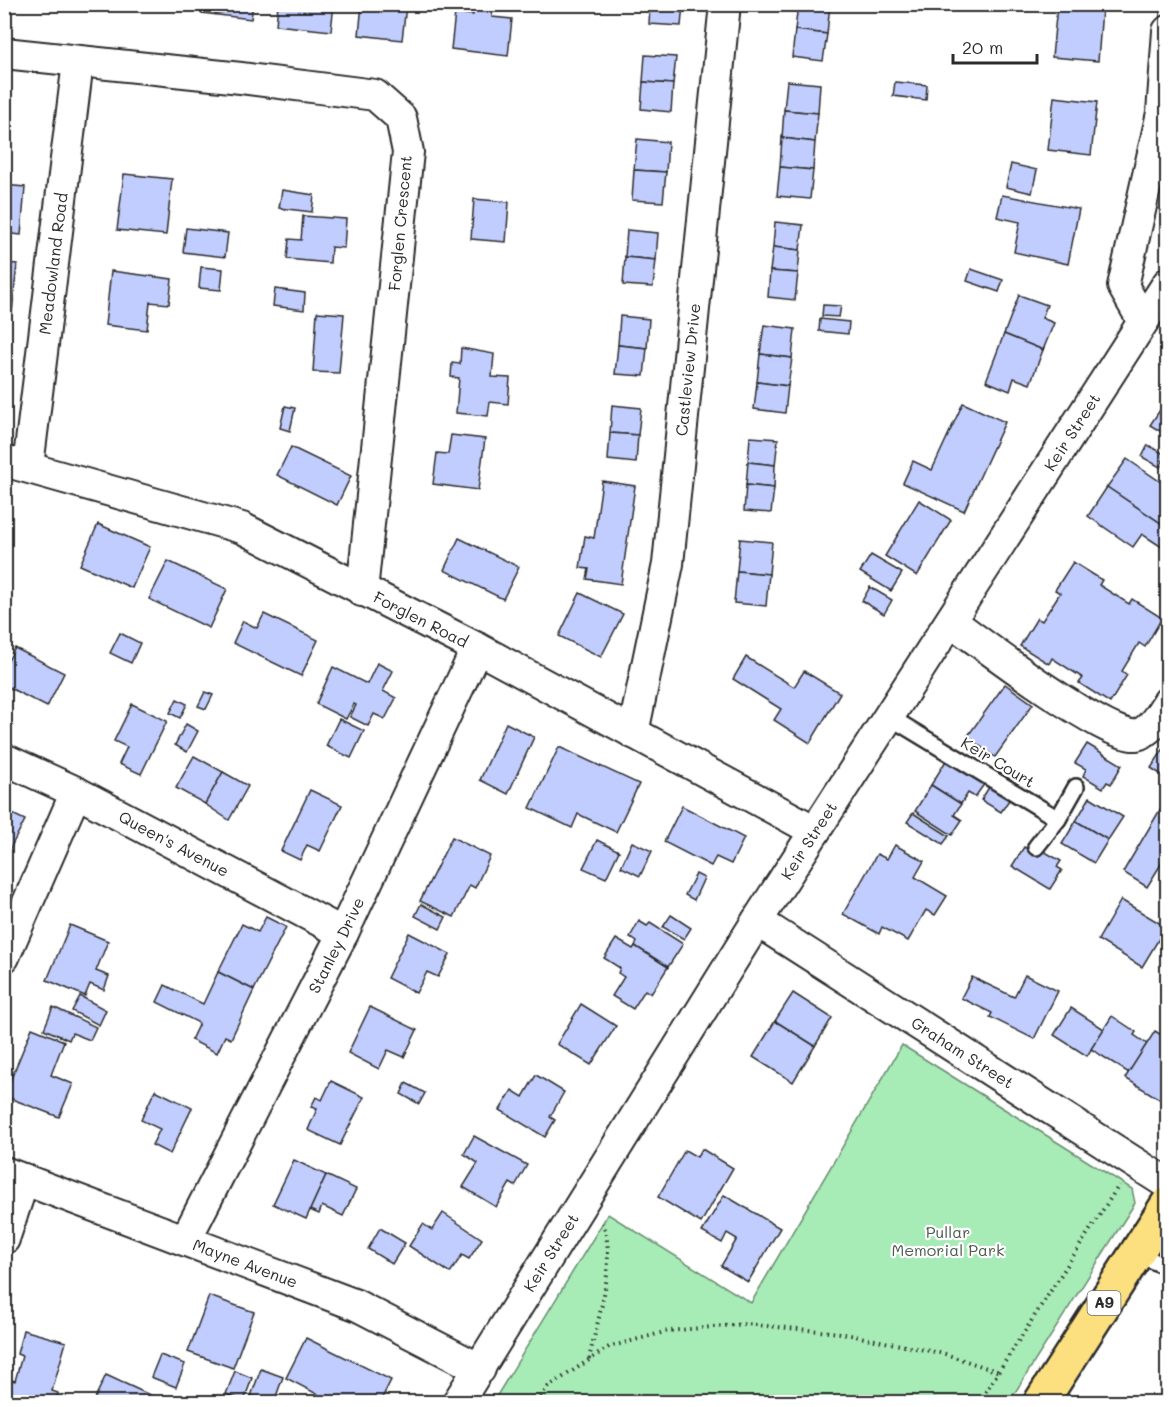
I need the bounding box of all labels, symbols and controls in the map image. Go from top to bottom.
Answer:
scale bar [953,27,1037,65]
text: 20 m [962,35,1003,59]
street label: Forglen Crescent [383,154,416,292]
street label: Meadowland Road [33,191,72,336]
street label: Castleview Drive [670,302,704,437]
street label: Keir Street [1039,389,1104,475]
street label: Forglen Road [370,586,472,652]
street label: Keir Court [958,731,1039,792]
street label: Keir Street [776,797,841,883]
street label: Queen's Avenue [115,806,233,881]
street label: Stanley Drive [303,894,368,997]
street label: Graham Street [908,1012,1018,1093]
street label: Keir Street [518,1209,583,1295]
park label: Pullar Memorial Park [891,1221,1005,1260]
street label: Mayne Avenue [190,1233,301,1292]
road number: A9 [1088,1291,1120,1315]

